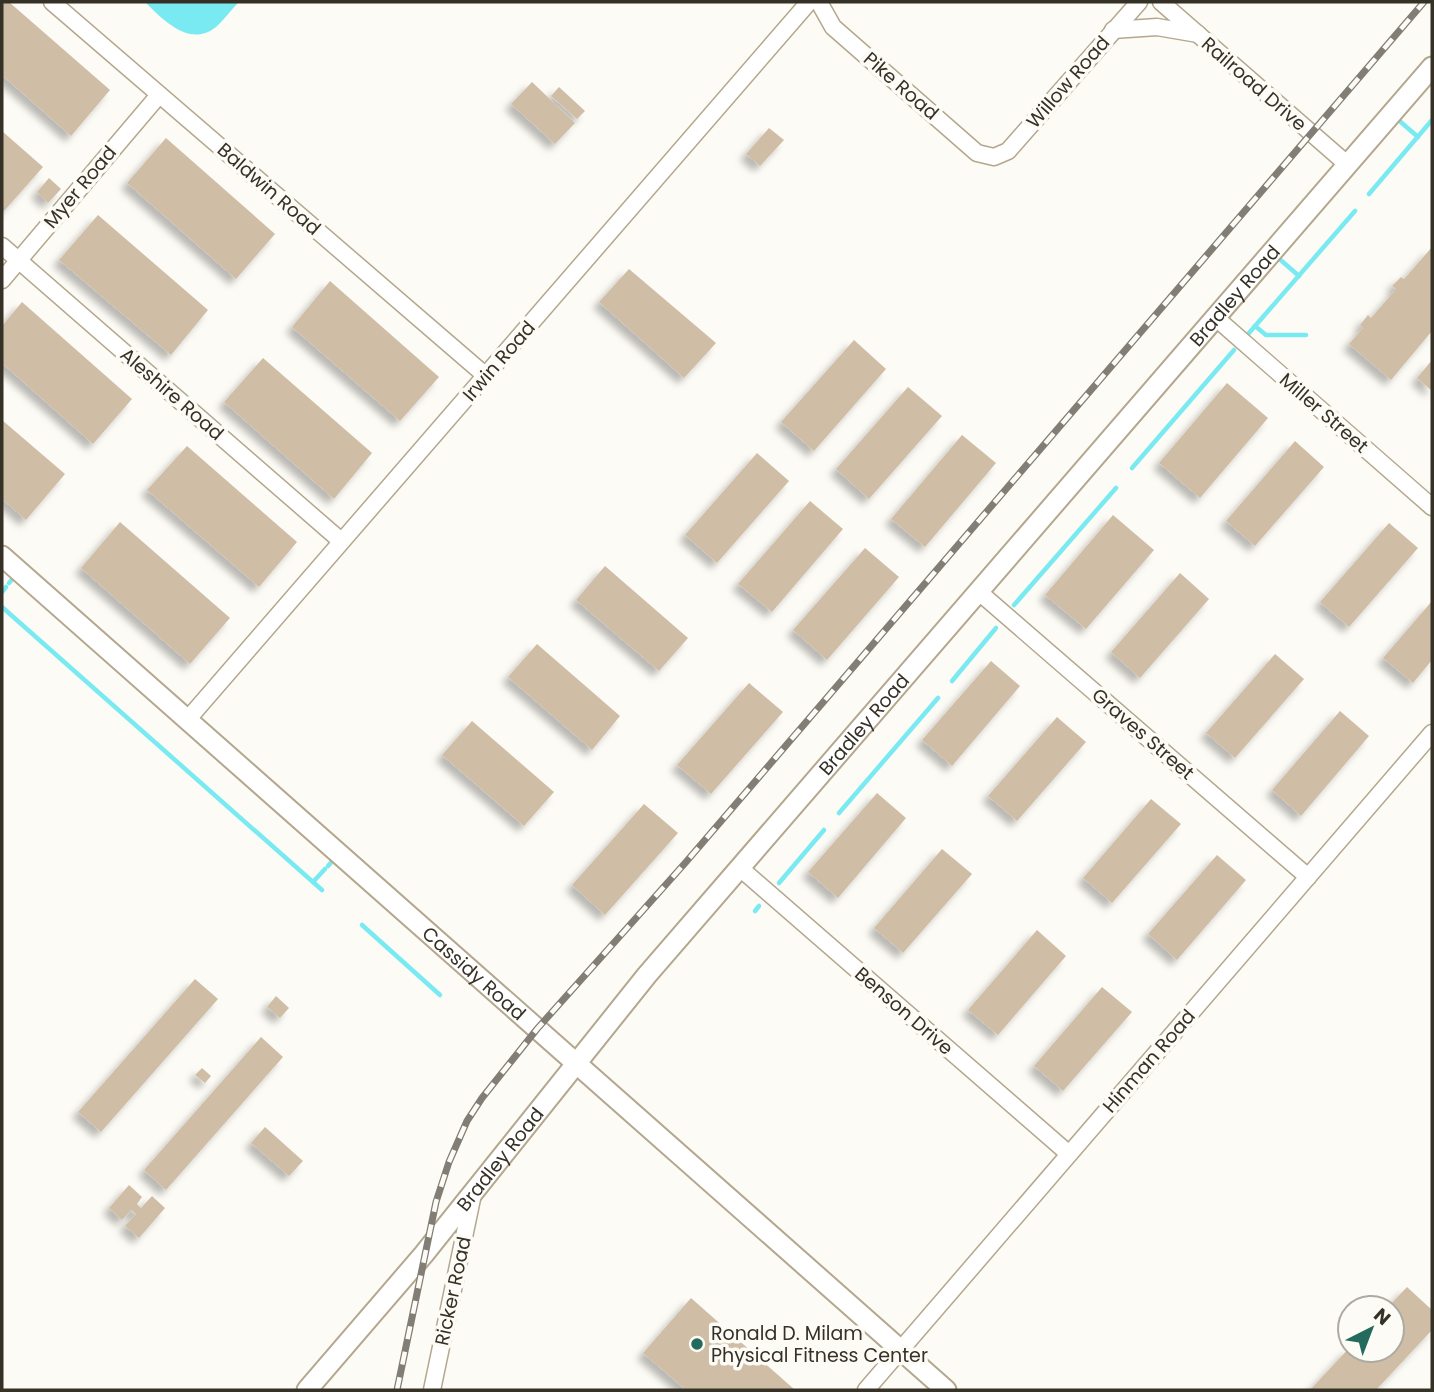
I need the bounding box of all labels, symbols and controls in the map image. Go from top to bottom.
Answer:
street label: Willow Road [1020,30,1116,134]
street label: Railroad Drive [1196,31,1312,137]
street label: Pike Road [858,46,944,126]
street label: Baldwin Road [211,137,327,241]
street label: Myer Road [37,140,123,234]
street label: Bradley Road [1183,239,1286,352]
street label: Irwin Road [456,315,542,407]
street label: Aleshire Road [114,341,230,447]
street label: Miller Street [1274,367,1374,459]
street label: Bradley Road [812,668,915,781]
street label: Graves Street [1086,682,1200,786]
street label: Cassidy Road [416,920,532,1026]
street label: Benson Drive [849,961,959,1061]
street label: Hinman Road [1096,1003,1202,1119]
street label: Bradley Road [450,1101,550,1217]
street label: Ricker Road [428,1234,478,1348]
north arrow [1336,1294,1406,1364]
text: N [1368,1302,1396,1332]
place label: Ronald D. Milam Physical Fitness Center [711,1320,928,1369]
marker: Ronald D. Milam Physical Fitness Center [689,1336,705,1352]

